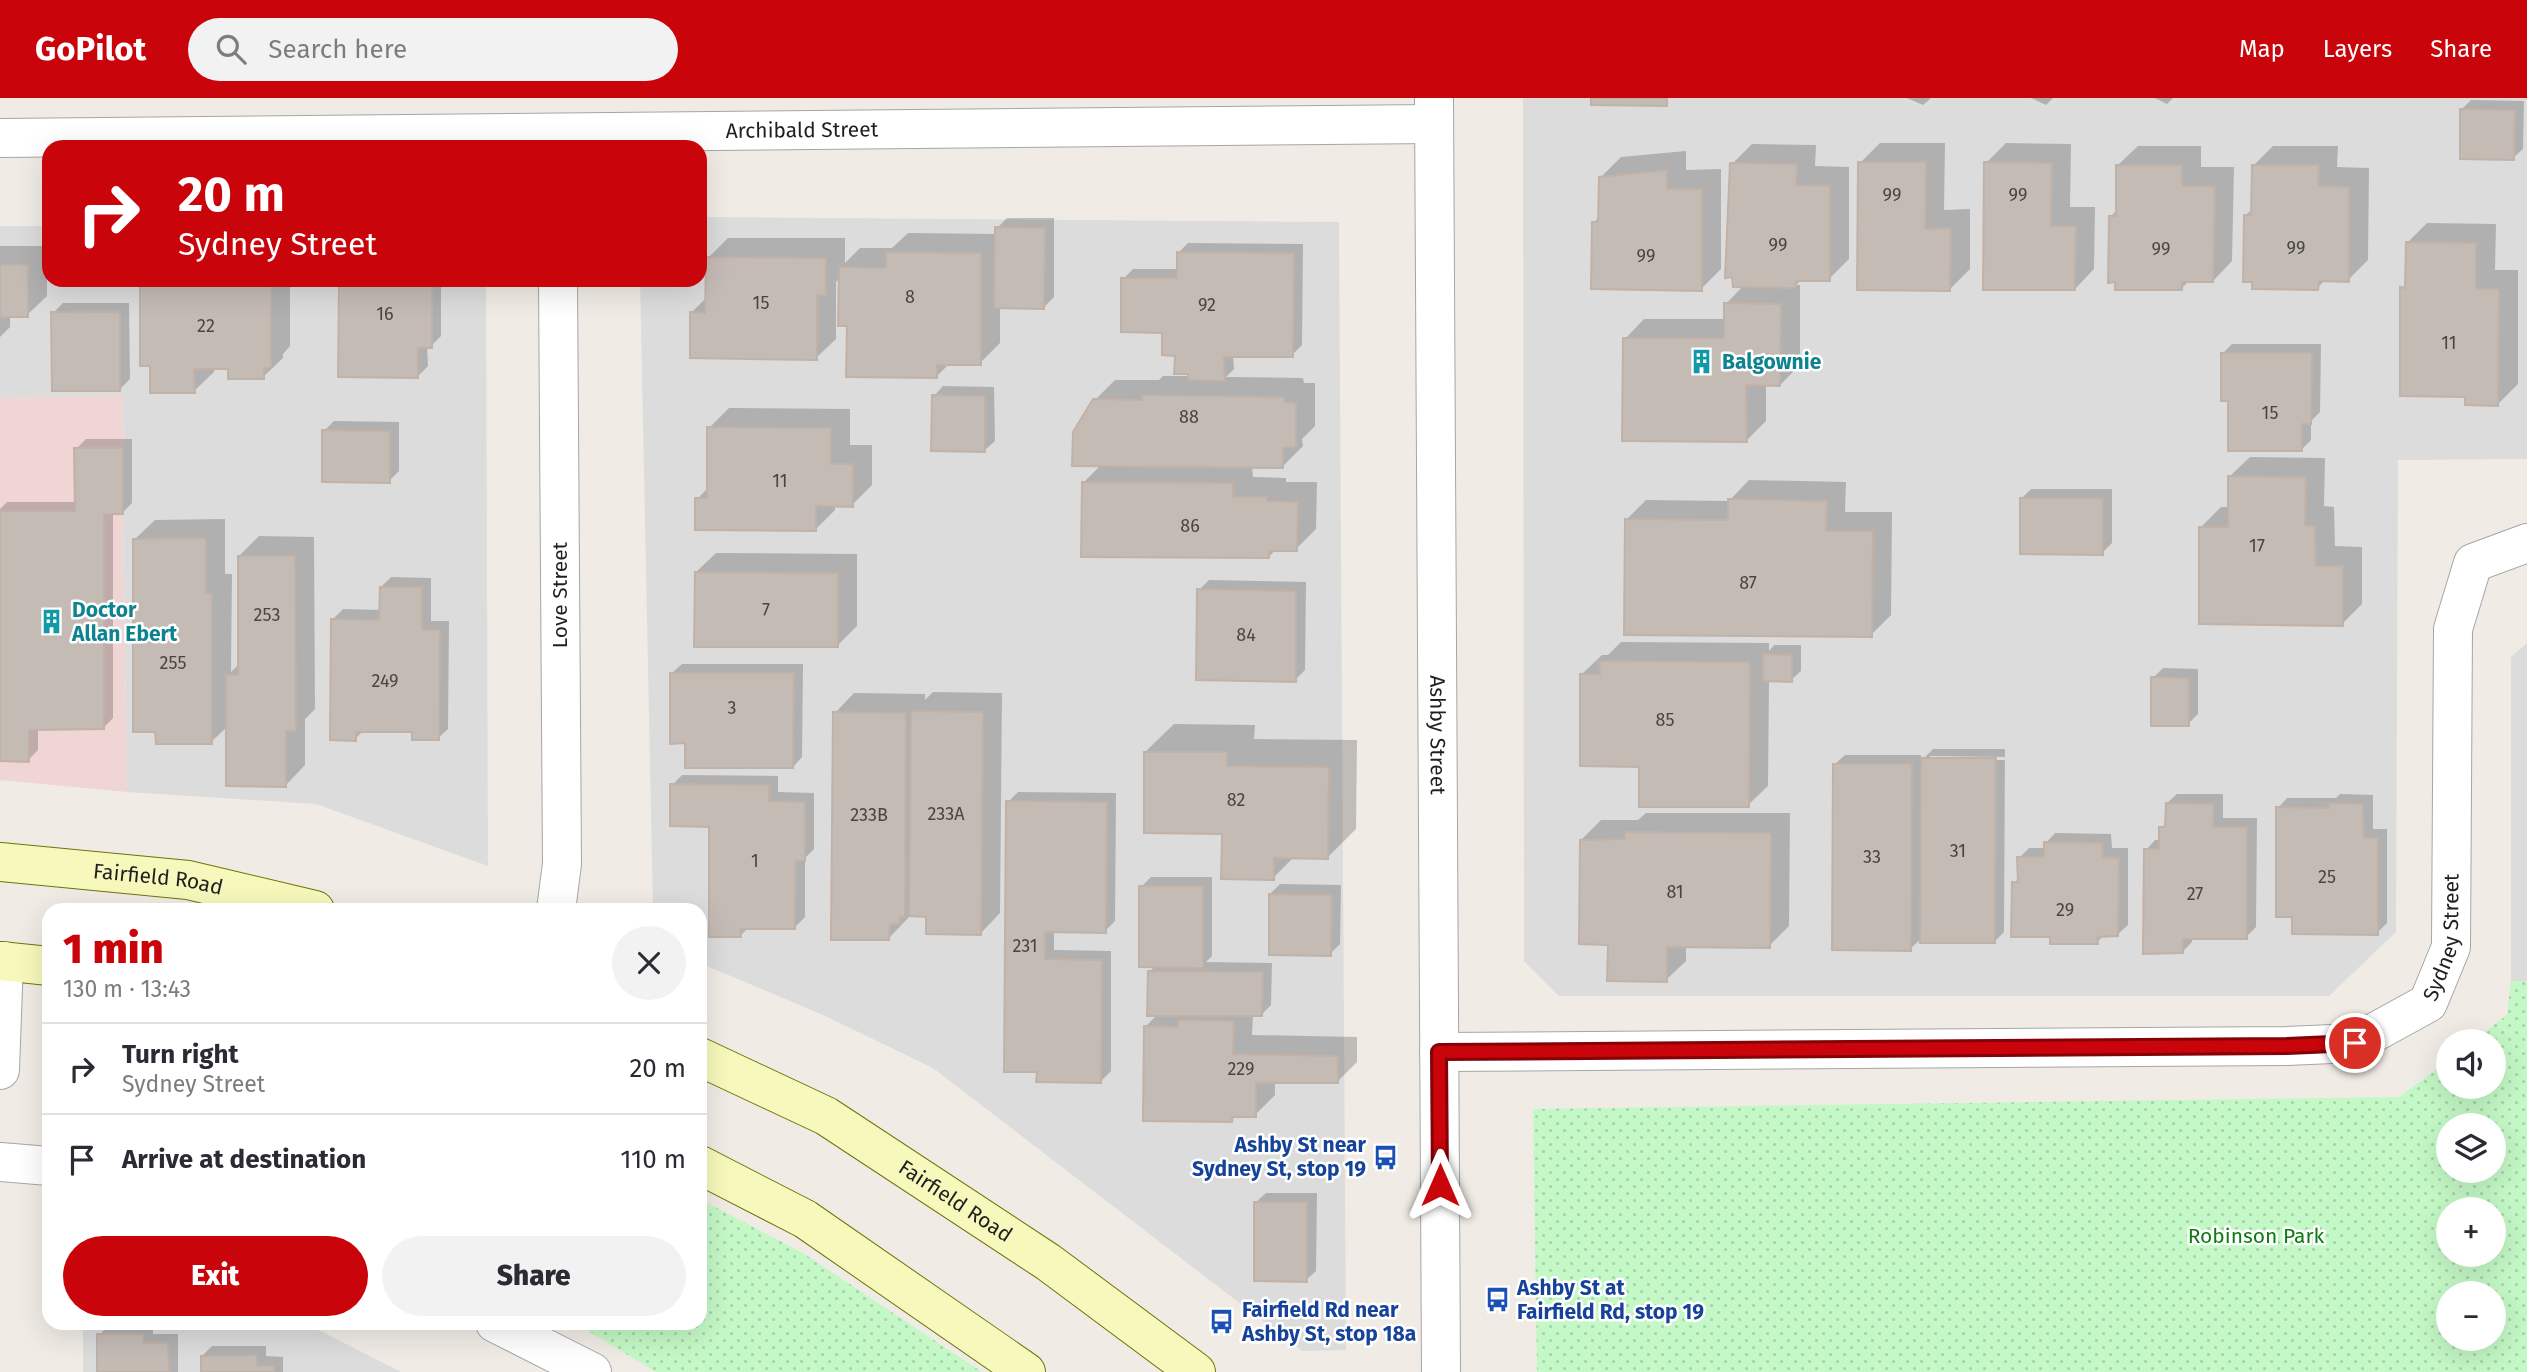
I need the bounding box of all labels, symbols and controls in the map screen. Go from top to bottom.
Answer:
search box [188,18,678,81]
text: GoPilot [35,29,146,69]
icon: search [212,30,250,68]
text: Search here [268,34,407,65]
text: Map [2239,35,2285,63]
text: Layers [2323,35,2392,63]
text: Share [2430,35,2492,63]
street label: Archibald Street [726,116,879,144]
text: 20 m [178,165,285,224]
icon: right [63,168,154,259]
house number: 99 [1883,184,1901,206]
house number: 99 [2009,184,2027,206]
text: Sydney Street [178,225,377,263]
house number: 99 [1769,234,1787,256]
house number: 99 [2287,237,2305,259]
house number: 99 [2152,238,2170,260]
house number: 99 [1637,245,1655,267]
house number: 8 [905,286,915,308]
house number: 15 [753,292,769,314]
house number: 92 [1198,294,1216,316]
house number: 16 [376,303,394,325]
house number: 22 [197,315,215,337]
house number: 11 [2441,332,2457,354]
building icon: Balgownie [1688,348,1716,376]
place label: Balgownie [1722,349,1822,375]
house number: 15 [2262,402,2278,424]
house number: 88 [1179,406,1199,428]
house number: 11 [772,470,788,492]
house number: 86 [1180,515,1200,537]
house number: 17 [2249,535,2265,557]
street label: Love Street [547,541,573,648]
house number: 87 [1739,572,1757,594]
place label: Doctor Allan Ebert [71,597,178,647]
house number: 7 [762,599,770,621]
house number: 253 [254,604,280,626]
building icon: Doctor Allan Ebert [38,608,66,636]
house number: 84 [1236,624,1256,646]
house number: 255 [160,652,186,674]
house number: 249 [371,670,399,692]
street label: Ashby Street [1424,675,1451,795]
house number: 3 [728,697,736,719]
house number: 85 [1656,709,1674,731]
house number: 82 [1227,789,1245,811]
house number: 233A [927,803,965,825]
house number: 233B [850,804,888,826]
house number: 31 [1950,840,1966,862]
house number: 33 [1863,846,1881,868]
house number: 1 [751,850,759,872]
street label: Fairfield Road [92,858,226,901]
house number: 25 [2318,866,2336,888]
street label: Sydney Street [2417,873,2464,1005]
house number: 81 [1666,881,1684,903]
house number: 27 [2187,883,2203,905]
house number: 29 [2056,899,2074,921]
text: 1 min [63,924,164,974]
button: close [612,926,686,1000]
house number: 231 [1012,935,1038,957]
text: 130 m · 13:43 [63,975,191,1003]
pin [2325,1013,2385,1073]
icon: arrive [2336,1024,2374,1062]
map controls [2436,1029,2506,1351]
button: sound [2436,1029,2506,1099]
text: Turn right [122,1039,239,1070]
icon: right [63,1050,101,1088]
text: 20 m [629,1053,686,1084]
house number: 229 [1227,1058,1255,1080]
text: Sydney Street [122,1070,265,1098]
button: layers [2436,1113,2506,1183]
place label: Ashby St near Sydney St, stop 19 [1192,1132,1367,1182]
icon: arrive [63,1141,101,1179]
bus stop icon: Ashby St near Sydney St, stop 19 [1372,1143,1400,1171]
text: Arrive at destination [122,1144,366,1175]
text: 110 m [620,1144,686,1175]
position arrow [1403,1148,1477,1222]
street label: Fairfield Road [894,1154,1017,1248]
button: + [2436,1197,2506,1267]
park label: Robinson Park [2188,1223,2325,1249]
button: Exit [63,1236,368,1316]
button: Share [382,1236,686,1316]
place label: Ashby St at Fairfield Rd, stop 19 [1516,1275,1704,1325]
button: − [2436,1281,2506,1351]
bus stop icon: Ashby St at Fairfield Rd, stop 19 [1483,1286,1511,1314]
place label: Fairfield Rd near Ashby St, stop 18a [1241,1297,1416,1347]
bus stop icon: Fairfield Rd near Ashby St, stop 18a [1208,1308,1236,1336]

